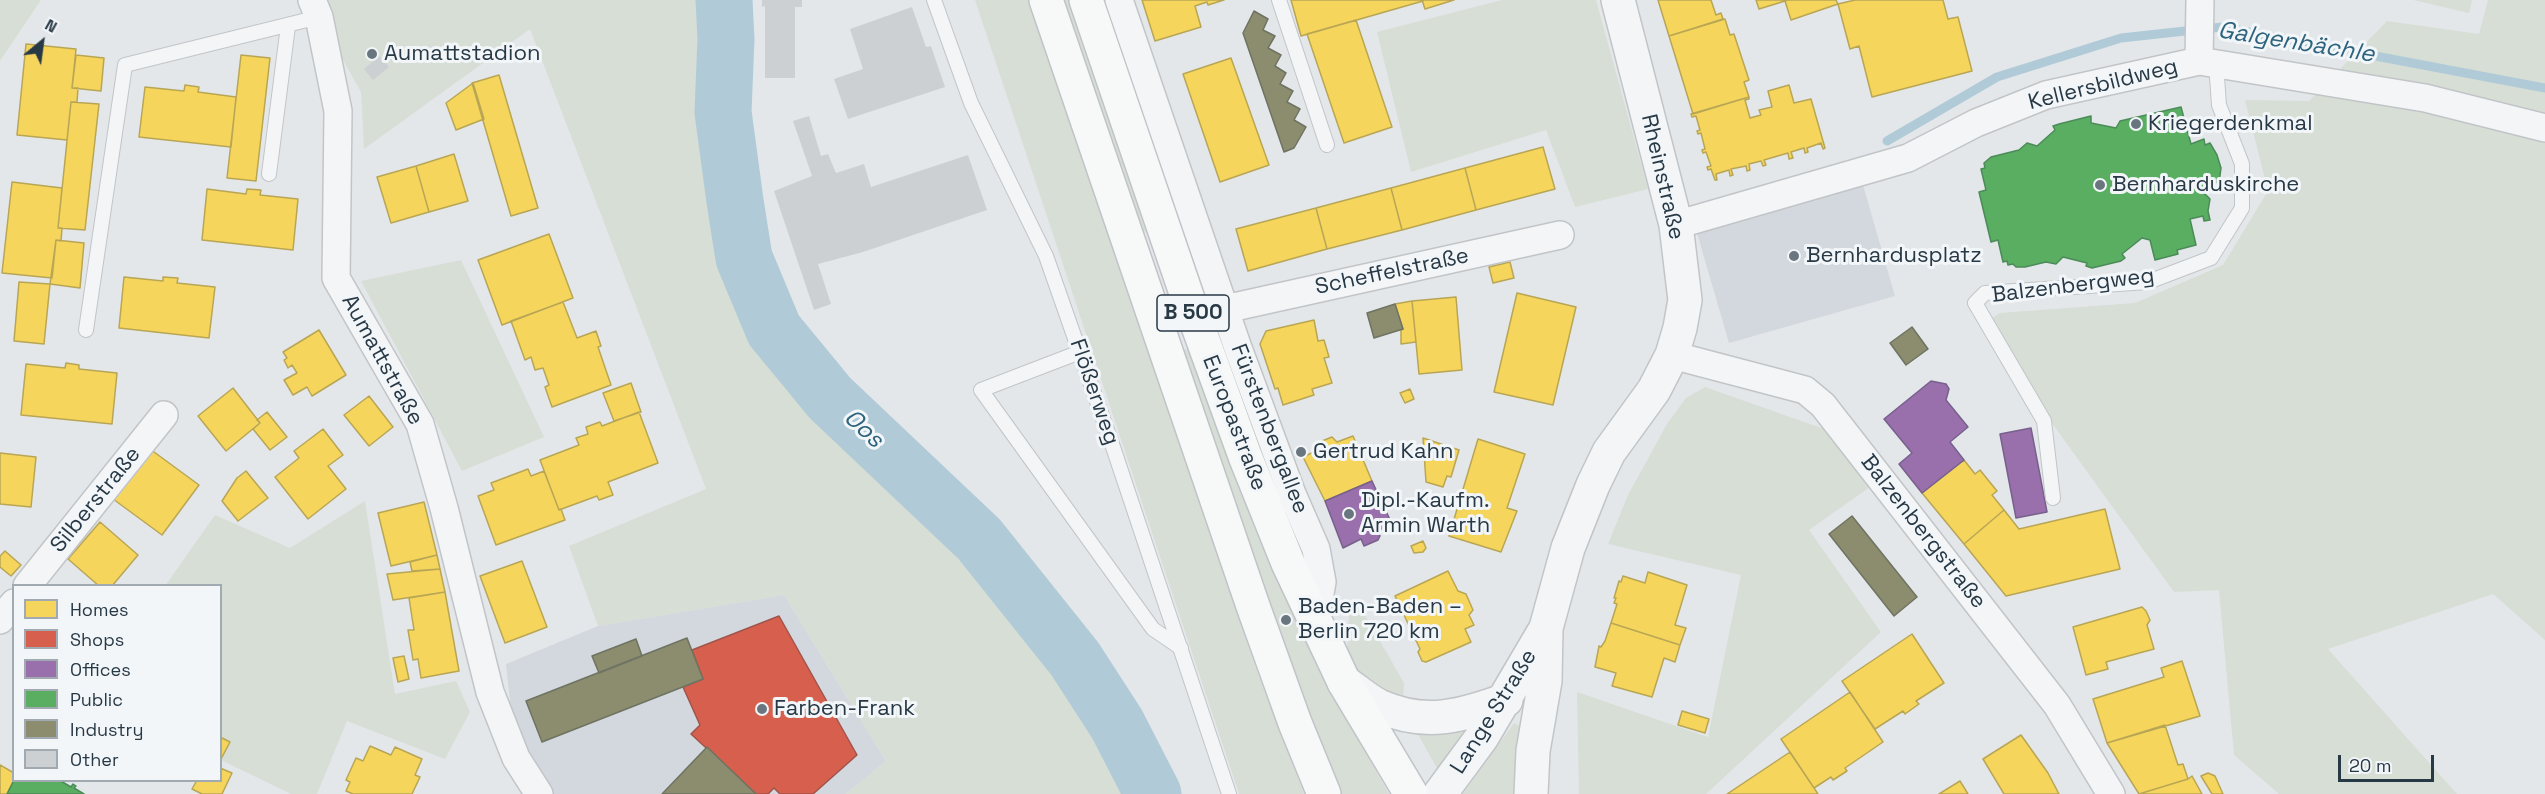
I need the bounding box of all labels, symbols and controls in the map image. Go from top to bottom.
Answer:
north arrow [12,12,72,72]
text: N [41,14,61,38]
water label: Galgenbächle [2216,16,2376,70]
place label: Aumattstadion [384,41,540,67]
marker: Aumattstadion [365,47,379,61]
street label: Kellersbildweg [2026,54,2180,116]
place label: Kriegerdenkmal [2148,111,2313,137]
street label: Rheinstraße [1635,112,1689,242]
marker: Kriegerdenkmal [2129,117,2143,131]
place label: Bernharduskirche [2112,172,2299,198]
marker: Bernharduskirche [2093,178,2107,192]
street label: Scheffelstraße [1313,243,1471,301]
place label: Bernhardusplatz [1806,243,1982,269]
marker: Bernhardusplatz [1787,249,1801,263]
street label: Balzenbergweg [1990,263,2156,309]
street label: Aumattstraße [335,290,429,430]
road number: B 500 [1157,295,1229,331]
street label: Flößerweg [1064,335,1124,449]
street label: Fürstenbergallee [1224,340,1314,518]
street label: Europastraße [1196,352,1272,494]
water label: Oos [837,404,889,454]
place label: Gertrud Kahn [1313,439,1454,465]
street label: Silberstraße [45,442,147,558]
marker: Gertrud Kahn [1294,445,1308,459]
street label: Balzenbergstraße [1855,450,1991,614]
place label: Dipl.-Kaufm. Armin Warth [1361,488,1490,540]
marker: Dipl.-Kaufm. Armin Warth [1342,507,1356,521]
legend [12,584,222,782]
place label: Baden-Baden – Berlin 720 km [1298,594,1462,646]
text: Homes [70,598,129,621]
marker: Baden-Baden – Berlin 720 km [1279,613,1293,627]
text: Shops [70,628,124,651]
street label: Lange Straße [1445,645,1543,779]
text: Offices [70,658,131,681]
text: Public [70,688,123,711]
place label: Farben-Frank [774,696,915,722]
marker: Farben-Frank [755,702,769,716]
text: Industry [70,718,143,741]
scale bar [2341,743,2437,781]
text: Other [70,748,119,771]
text: 20 m [2349,754,2392,777]

